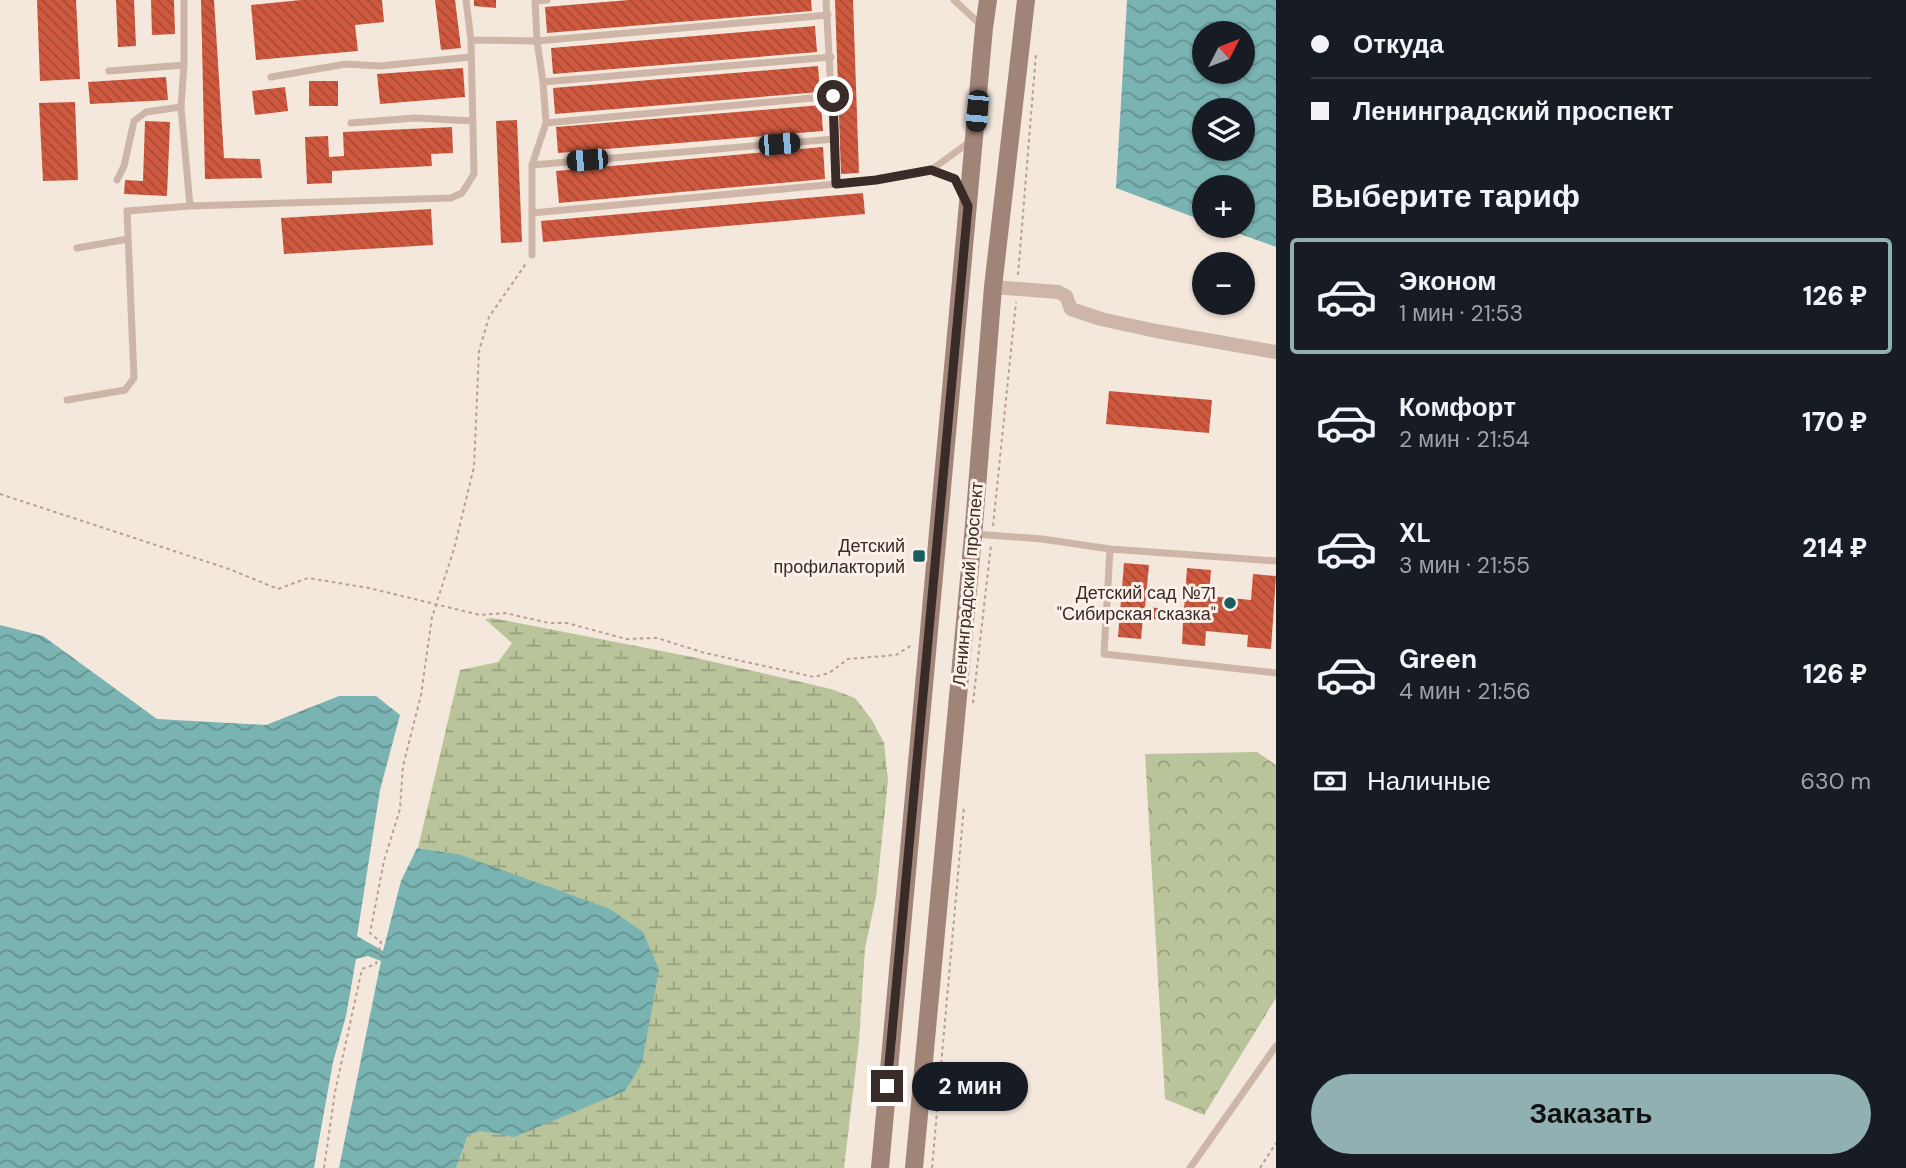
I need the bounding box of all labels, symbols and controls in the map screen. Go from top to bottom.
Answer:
north arrow [1192,21,1255,84]
map controls [1192,21,1255,315]
text: Откуда [1353,27,1444,61]
route start [817,80,849,112]
car [965,89,990,133]
text: Ленинградский проспект [1353,94,1673,128]
button: layers [1192,98,1255,161]
car [758,132,801,156]
car [566,148,609,172]
button: + [1192,175,1255,238]
text: Выберите тариф [1311,175,1580,217]
button: − [1192,252,1255,315]
text: Эконом [1399,264,1497,298]
icon: car [1315,265,1378,328]
text: 126 ₽ [1803,279,1867,313]
text: 1 мин · 21:53 [1399,298,1523,328]
text: Комфорт [1399,390,1516,424]
icon: car [1315,391,1378,454]
text: 170 ₽ [1802,405,1867,439]
text: 2 мин · 21:54 [1399,424,1530,454]
street label: Ленинградский проспект [947,481,989,687]
text: XL [1399,516,1431,550]
icon: car [1315,517,1378,580]
text: 214 ₽ [1802,531,1867,565]
place label: Детский профилакторий [774,534,905,579]
marker: Детский профилакторий [911,548,927,564]
text: 3 мин · 21:55 [1399,550,1530,580]
place label: Детский сад №71 "Сибирская сказка" [1057,581,1216,626]
marker: Детский сад №71 "Сибирская сказка" [1222,595,1238,611]
text: Green [1399,642,1477,676]
icon: car [1315,643,1378,706]
text: 126 ₽ [1803,657,1867,691]
text: 4 мин · 21:56 [1399,676,1531,706]
icon: cash [1311,762,1349,800]
text: Наличные [1367,764,1491,798]
text: 630 m [1801,766,1871,796]
callout: 2 мин [912,1062,1027,1110]
route end [871,1070,903,1102]
text: 2 мин [938,1071,1002,1101]
button: Заказать [1311,1074,1871,1154]

